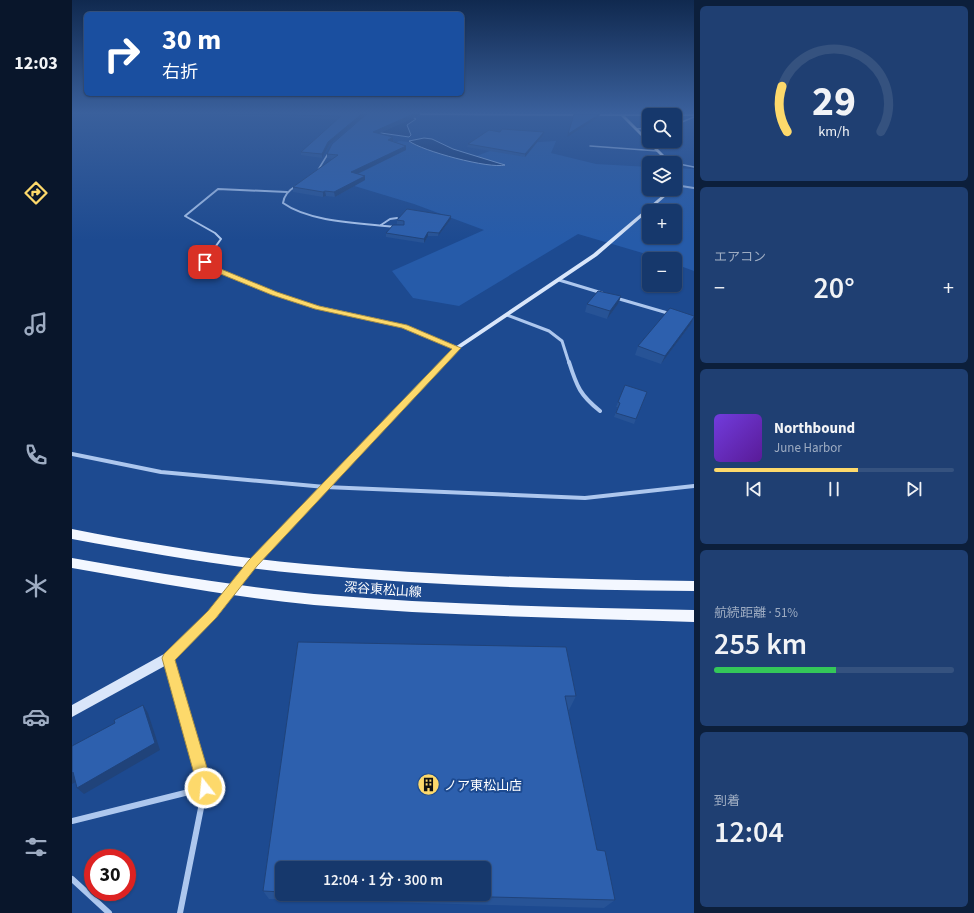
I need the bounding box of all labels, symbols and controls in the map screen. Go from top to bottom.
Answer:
text: 30 m [162,20,221,60]
icon: right [96,28,148,80]
text: 12:03 [14,51,58,76]
text: 右折 [162,60,198,85]
text: 29 [812,72,856,132]
map controls [642,108,682,292]
button: search [642,108,682,148]
text: km/h [818,120,850,141]
button: layers [642,156,682,196]
icon: directions [22,179,50,207]
button: + [642,204,682,244]
pin [188,245,222,279]
text: エアコン [714,248,766,266]
icon: arrive [194,251,216,273]
button: − [642,252,682,292]
text: 20° [813,267,855,310]
text: − [714,272,725,304]
text: + [943,272,954,304]
icon: music [22,310,50,338]
text: Northbound [774,418,855,439]
text: June Harbor [774,439,842,457]
icon: phone [22,441,50,469]
icon: previous [743,478,765,500]
icon: pause [823,478,845,500]
icon: next [903,478,925,500]
icon: climate [22,572,50,600]
street label: 深谷東松山線 [343,578,422,602]
text: 航続距離 · 51% [714,604,798,622]
text: 255 km [714,623,807,666]
icon: car [22,703,50,731]
position arrow [184,767,226,809]
building icon: ノア東松山店 [415,772,441,798]
place label: ノア東松山店 [444,777,522,795]
text: 到着 [714,792,740,810]
text: 12:04 [714,811,784,854]
icon: filters [22,833,50,861]
speed limit sign: 30 [84,849,136,901]
text: 12:04 · 1 分 · 300 m [323,870,443,891]

